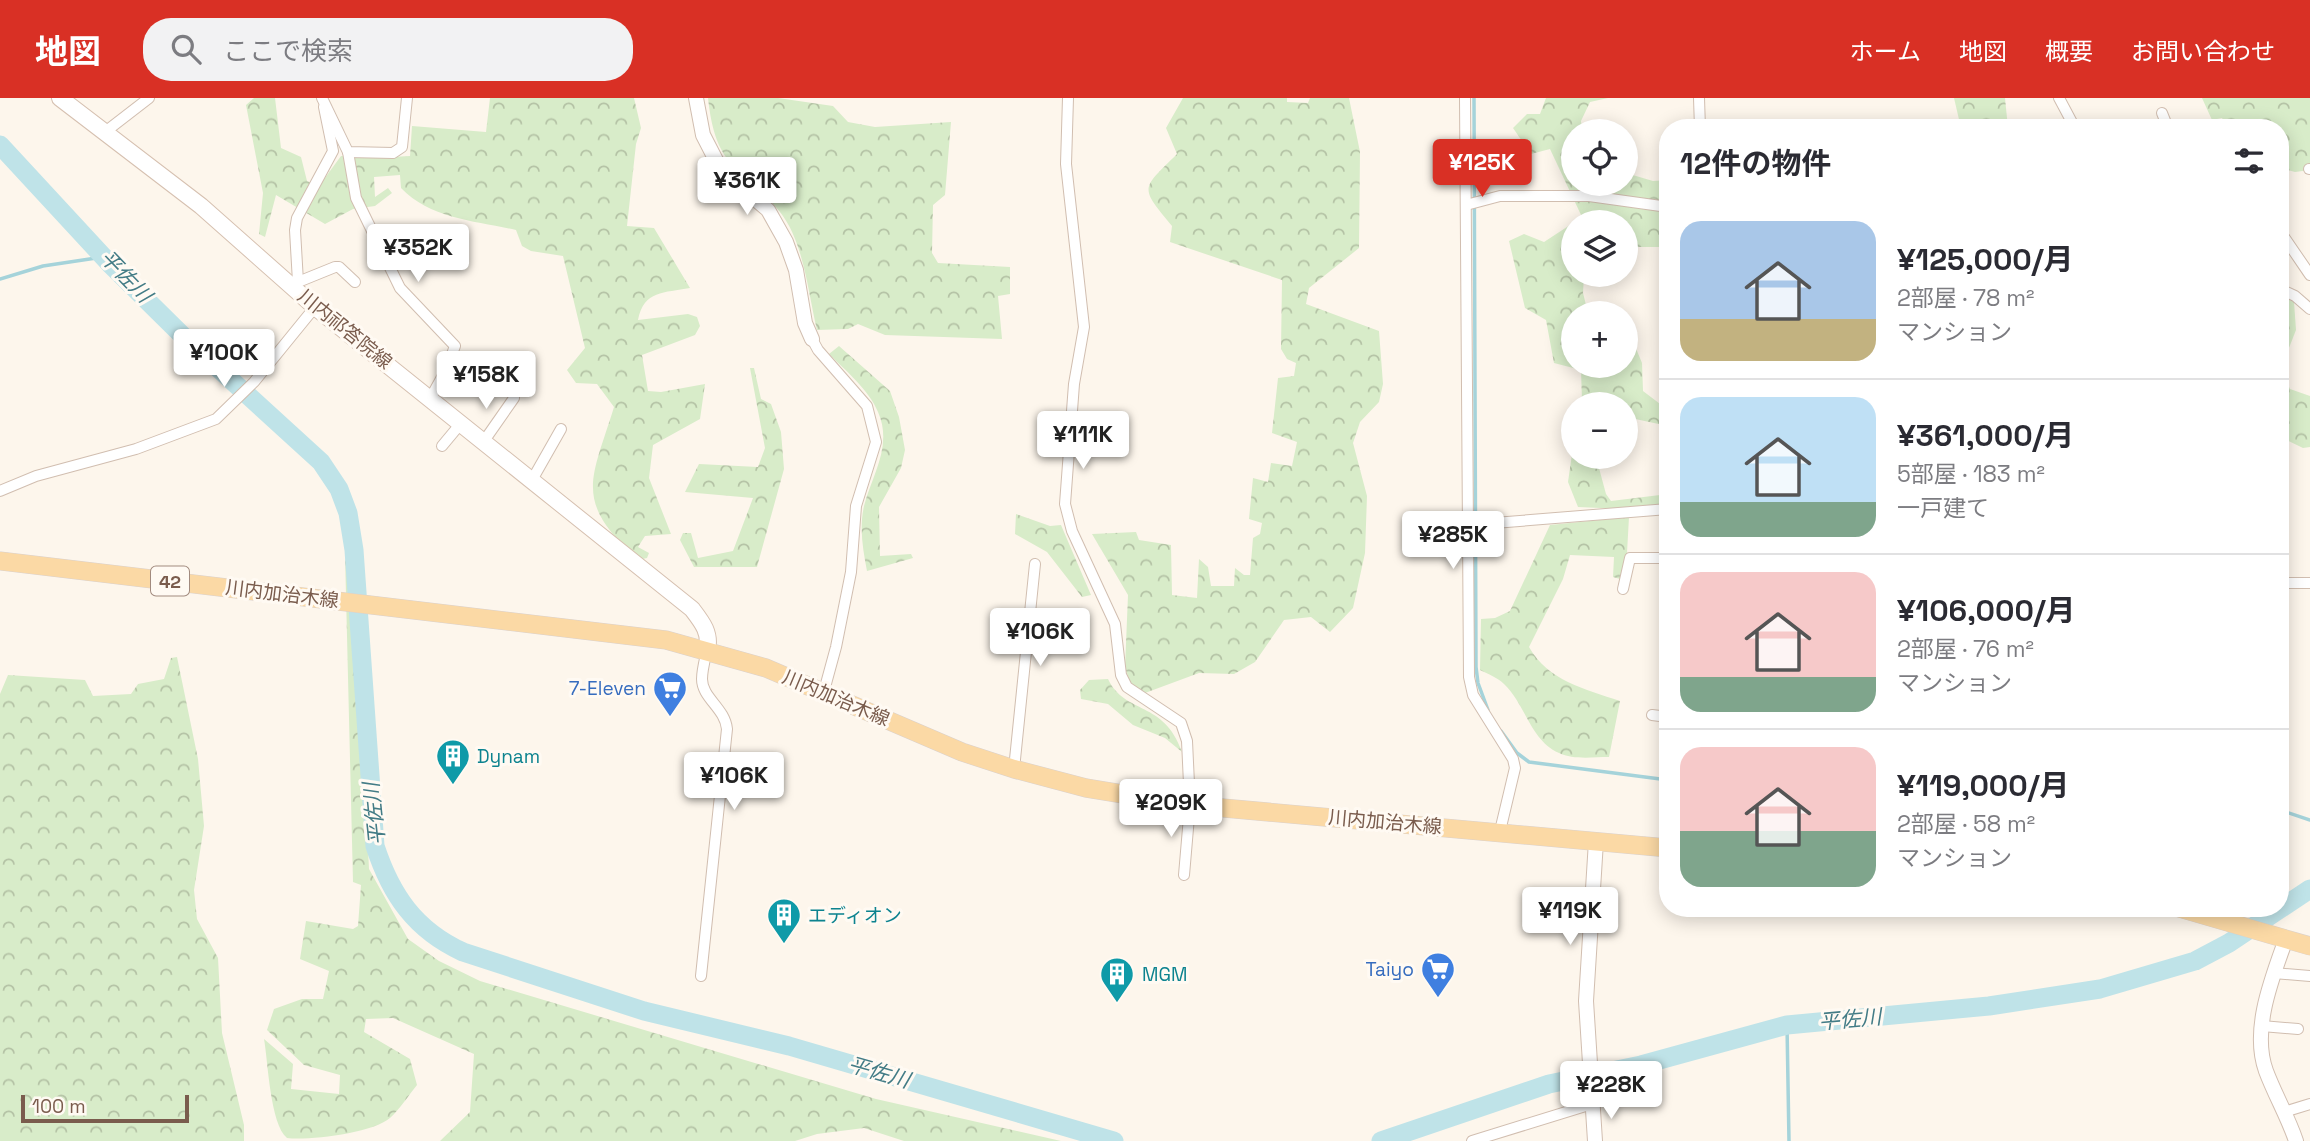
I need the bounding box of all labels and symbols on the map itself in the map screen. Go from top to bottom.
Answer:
pin: ¥125K [1433,140,1531,199]
pin: ¥361K [698,158,796,217]
pin: ¥352K [369,225,467,284]
water label: 平佐川 [94,244,159,309]
street label: 川内祁答院線 [293,283,397,375]
pin: ¥100K [175,330,273,389]
pin: ¥158K [437,352,535,411]
pin: ¥111K [1034,412,1132,471]
pin: ¥285K [1404,512,1502,571]
road number: 42 [151,566,189,596]
street label: 川内加治木線 [224,575,340,613]
pin: ¥106K [991,608,1089,668]
street label: 川内加治木線 [779,664,893,732]
supermarket icon: 7-Eleven [651,669,689,718]
place label: 7-Eleven [569,676,646,701]
building icon: Dynam [434,737,472,786]
place label: Dynam [477,744,540,769]
pin: ¥106K [685,752,783,812]
water label: 平佐川 [357,779,391,847]
pin: ¥209K [1122,780,1220,839]
street label: 川内加治木線 [1327,805,1443,839]
pin: ¥119K [1521,888,1619,947]
building icon: エディオン [765,896,803,945]
place label: エディオン [808,903,902,928]
supermarket icon: Taiyo [1419,950,1457,999]
building icon: MGM [1098,955,1136,1004]
place label: Taiyo [1366,957,1414,982]
place label: MGM [1142,962,1187,987]
water label: 平佐川 [1817,1003,1885,1035]
water label: 平佐川 [845,1050,915,1094]
pin: ¥228K [1562,1062,1660,1121]
scale bar [21,1092,189,1124]

